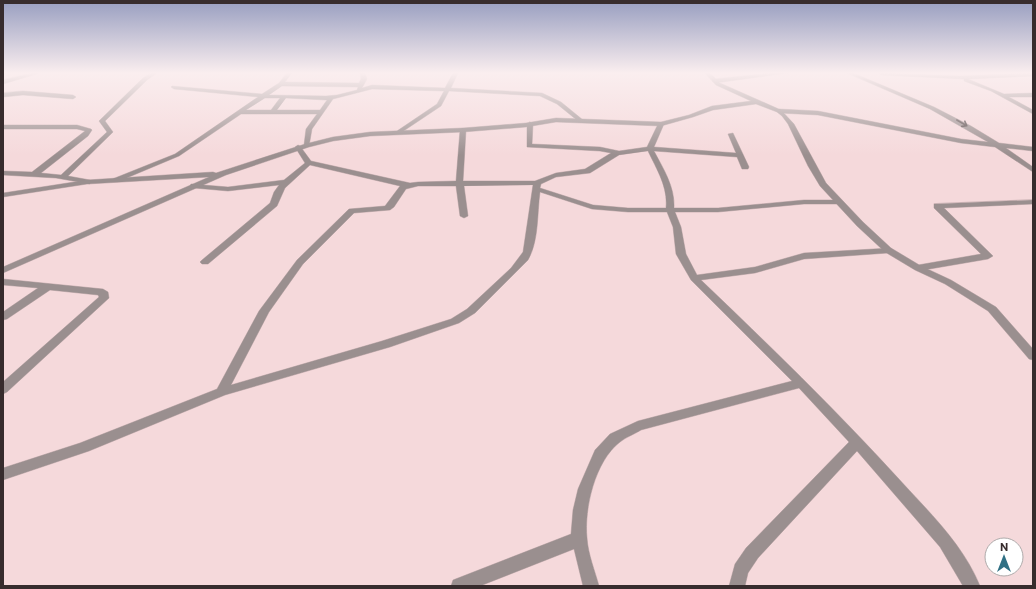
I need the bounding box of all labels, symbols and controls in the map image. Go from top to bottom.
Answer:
one-way arrow [956,120,968,128]
north arrow [984,537,1024,577]
text: N [1000,540,1008,553]

